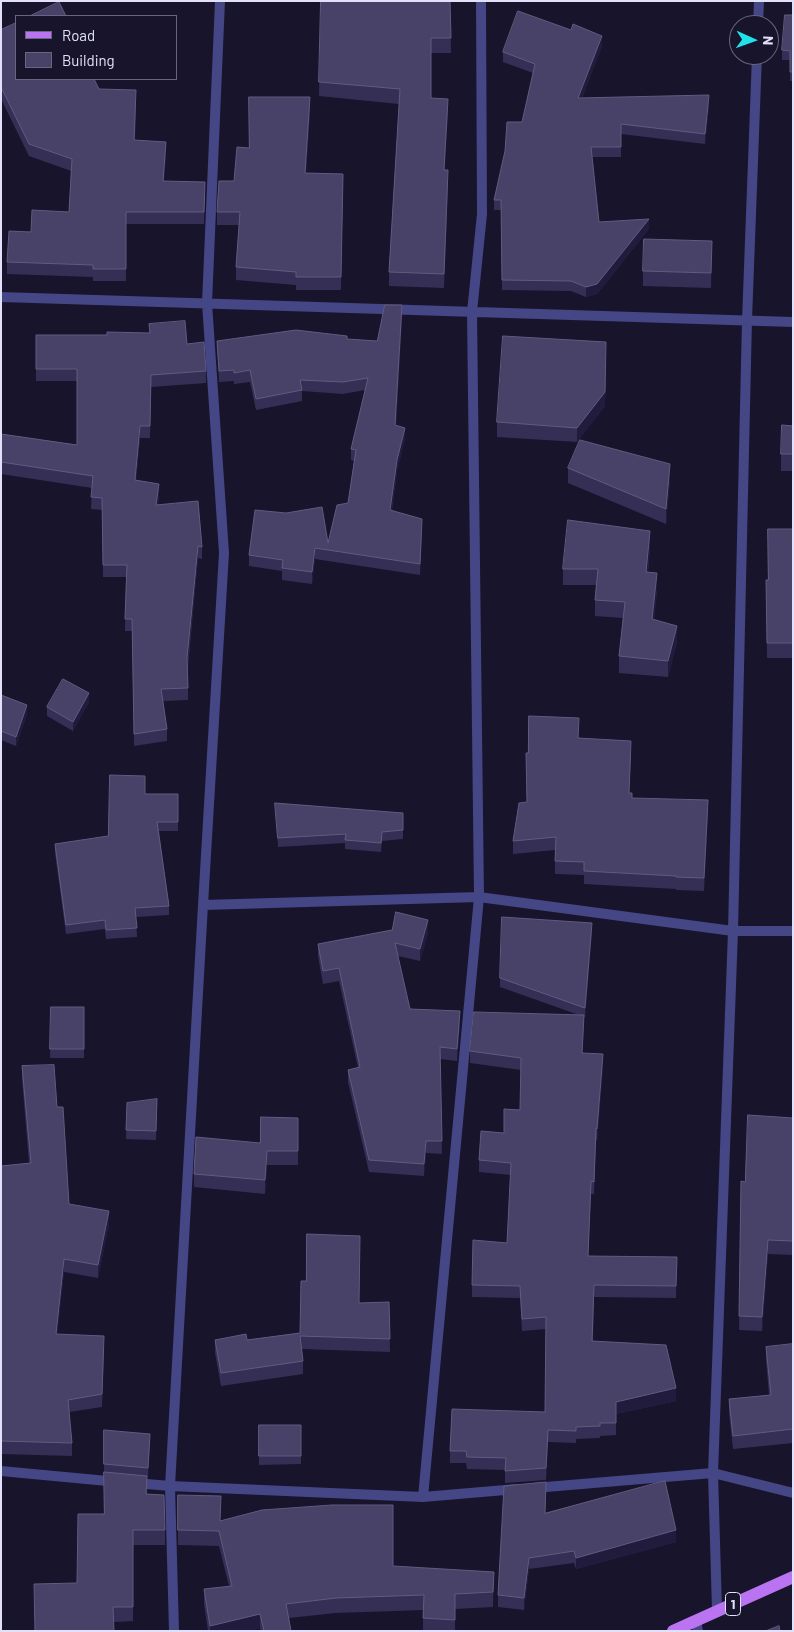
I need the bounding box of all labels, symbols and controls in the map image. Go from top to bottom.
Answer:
legend [15,15,178,80]
north arrow [729,15,779,65]
text: Road [62,26,95,44]
text: N [760,36,777,45]
text: Building [62,51,115,69]
road number: 1 [726,1592,740,1616]

